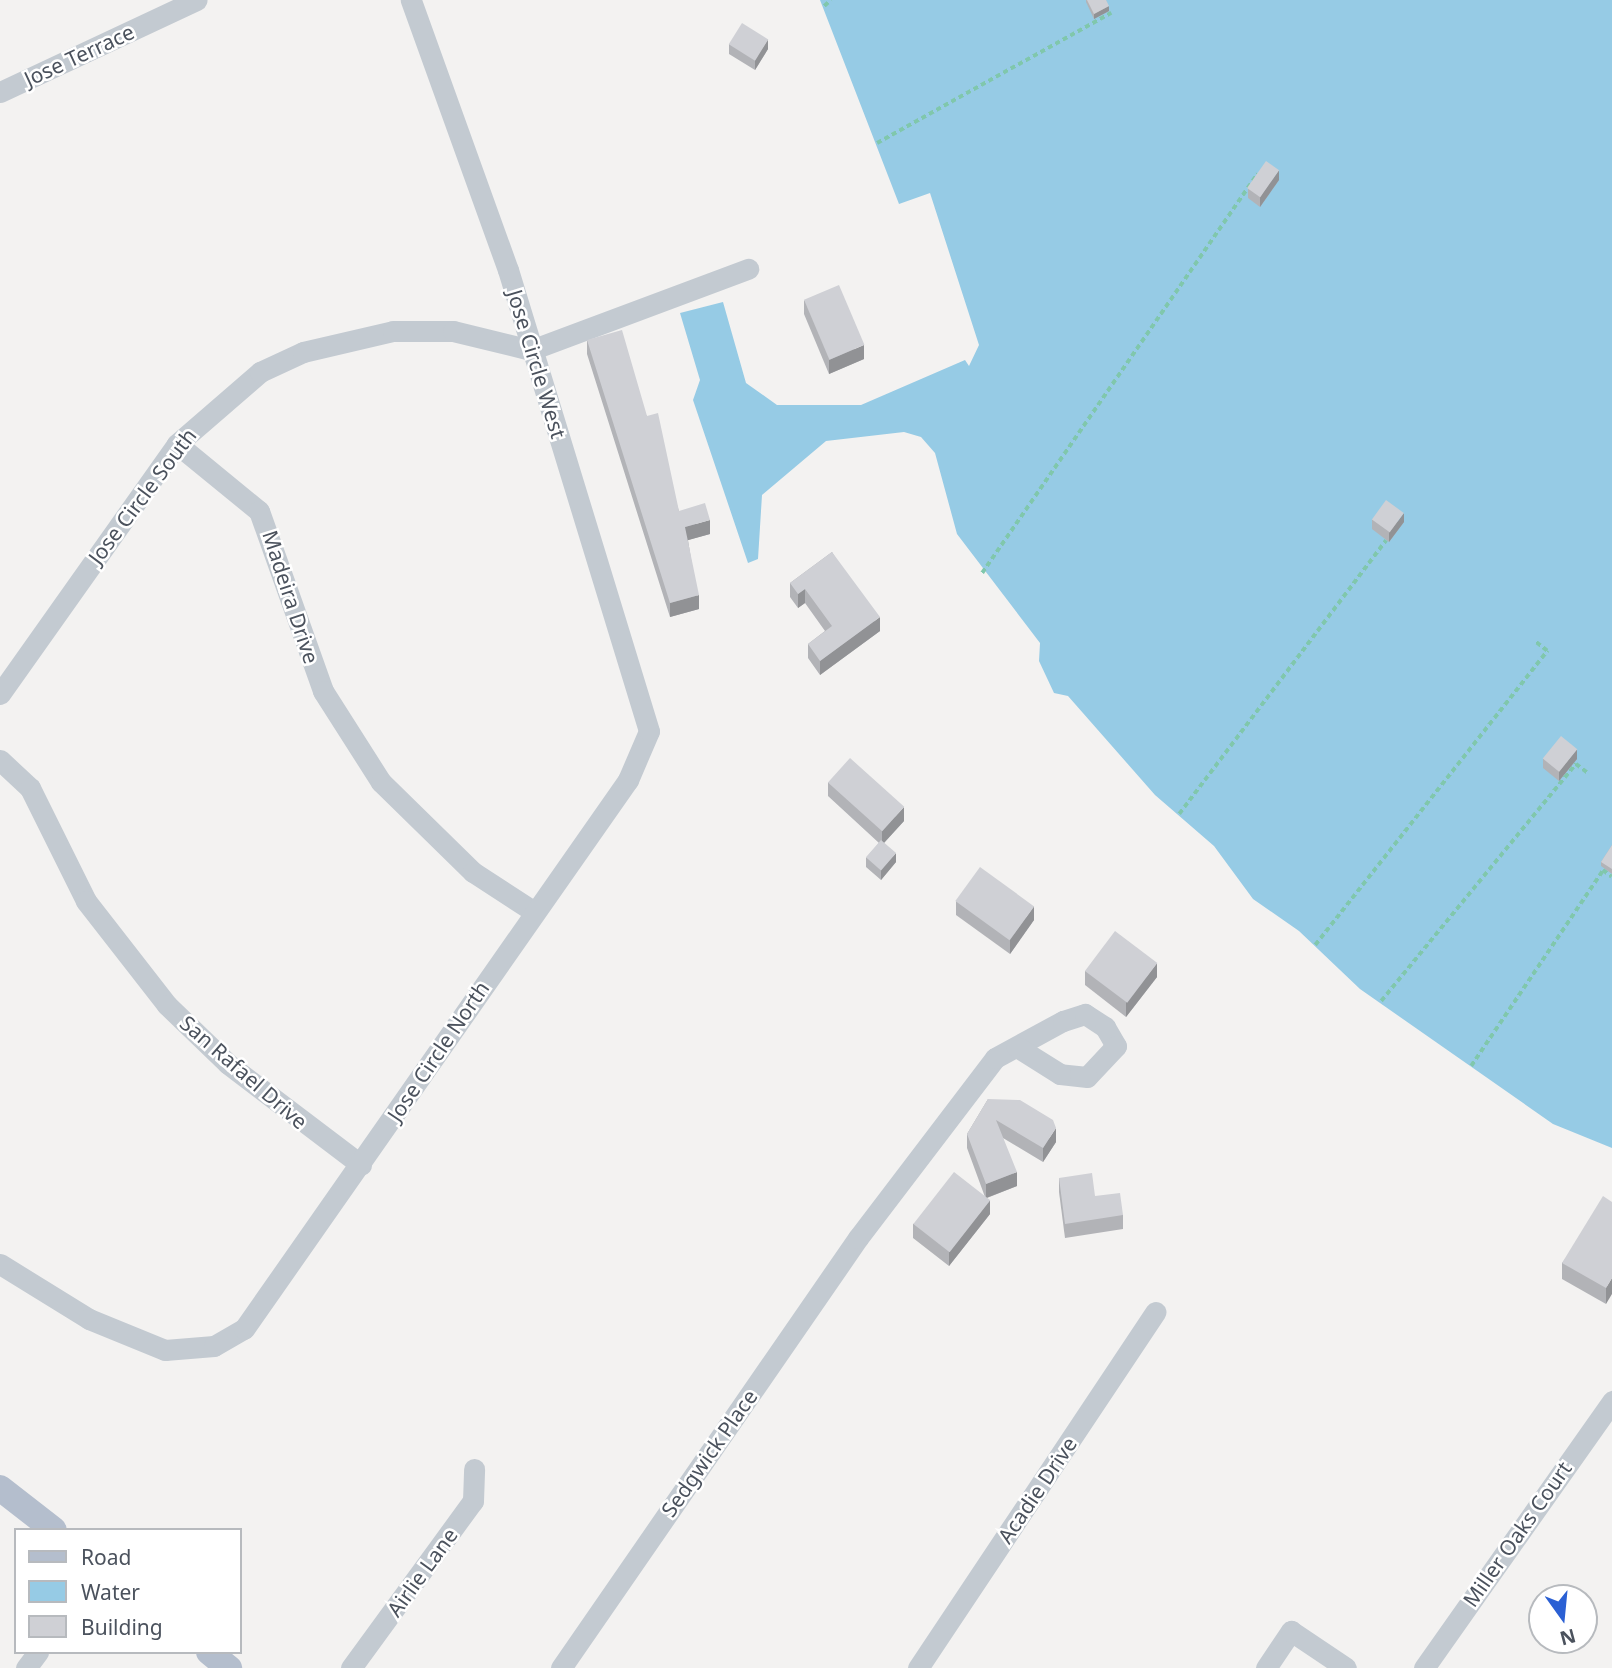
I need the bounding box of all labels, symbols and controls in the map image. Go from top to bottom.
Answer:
street label: Jose Terrace [20,19,138,91]
street label: Jose Circle West [502,287,572,441]
street label: Jose Circle South [83,423,201,569]
street label: Madeira Drive [258,527,324,667]
street label: Jose Circle North [382,976,494,1126]
street label: San Rafael Drive [175,1010,313,1134]
street label: Sedgwick Place [656,1384,762,1522]
street label: Acadie Drive [992,1432,1082,1548]
street label: Miller Oaks Court [1458,1457,1576,1611]
street label: Airlie Lane [381,1523,463,1621]
legend [14,1528,242,1654]
text: Road [81,1543,131,1571]
text: Water [81,1578,140,1606]
north arrow [1528,1584,1598,1654]
text: Building [81,1613,163,1641]
text: N [1557,1623,1579,1652]

